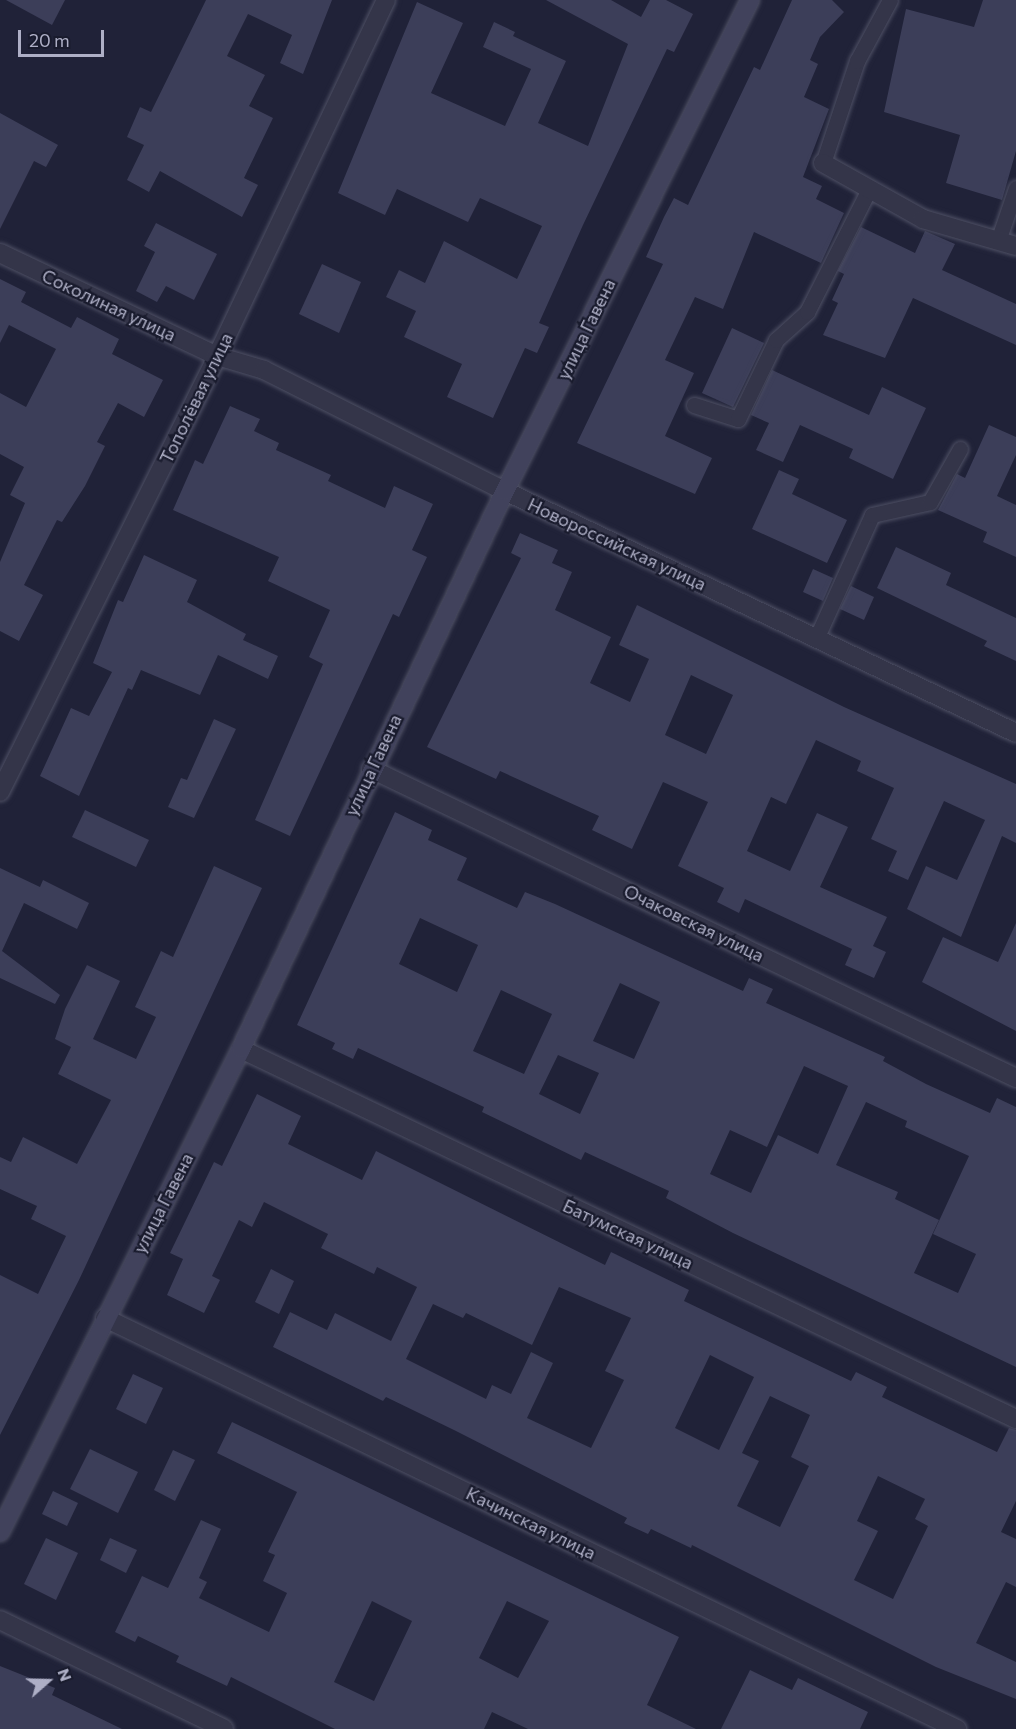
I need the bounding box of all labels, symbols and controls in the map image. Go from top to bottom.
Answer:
scale bar [21,18,106,56]
text: 20 m [29,29,70,51]
street label: Соколиная улица [39,264,179,346]
street label: улица Гавена [552,275,620,383]
street label: Тополёвая улица [155,329,237,467]
street label: Новороссийская улица [524,493,710,595]
street label: улица Гавена [340,711,406,819]
street label: Очаковская улица [620,880,768,966]
street label: улица Гавена [129,1149,197,1257]
street label: Батумская улица [560,1194,696,1274]
street label: Качинская улица [463,1482,599,1564]
north arrow [18,1651,78,1711]
text: N [54,1666,76,1684]

